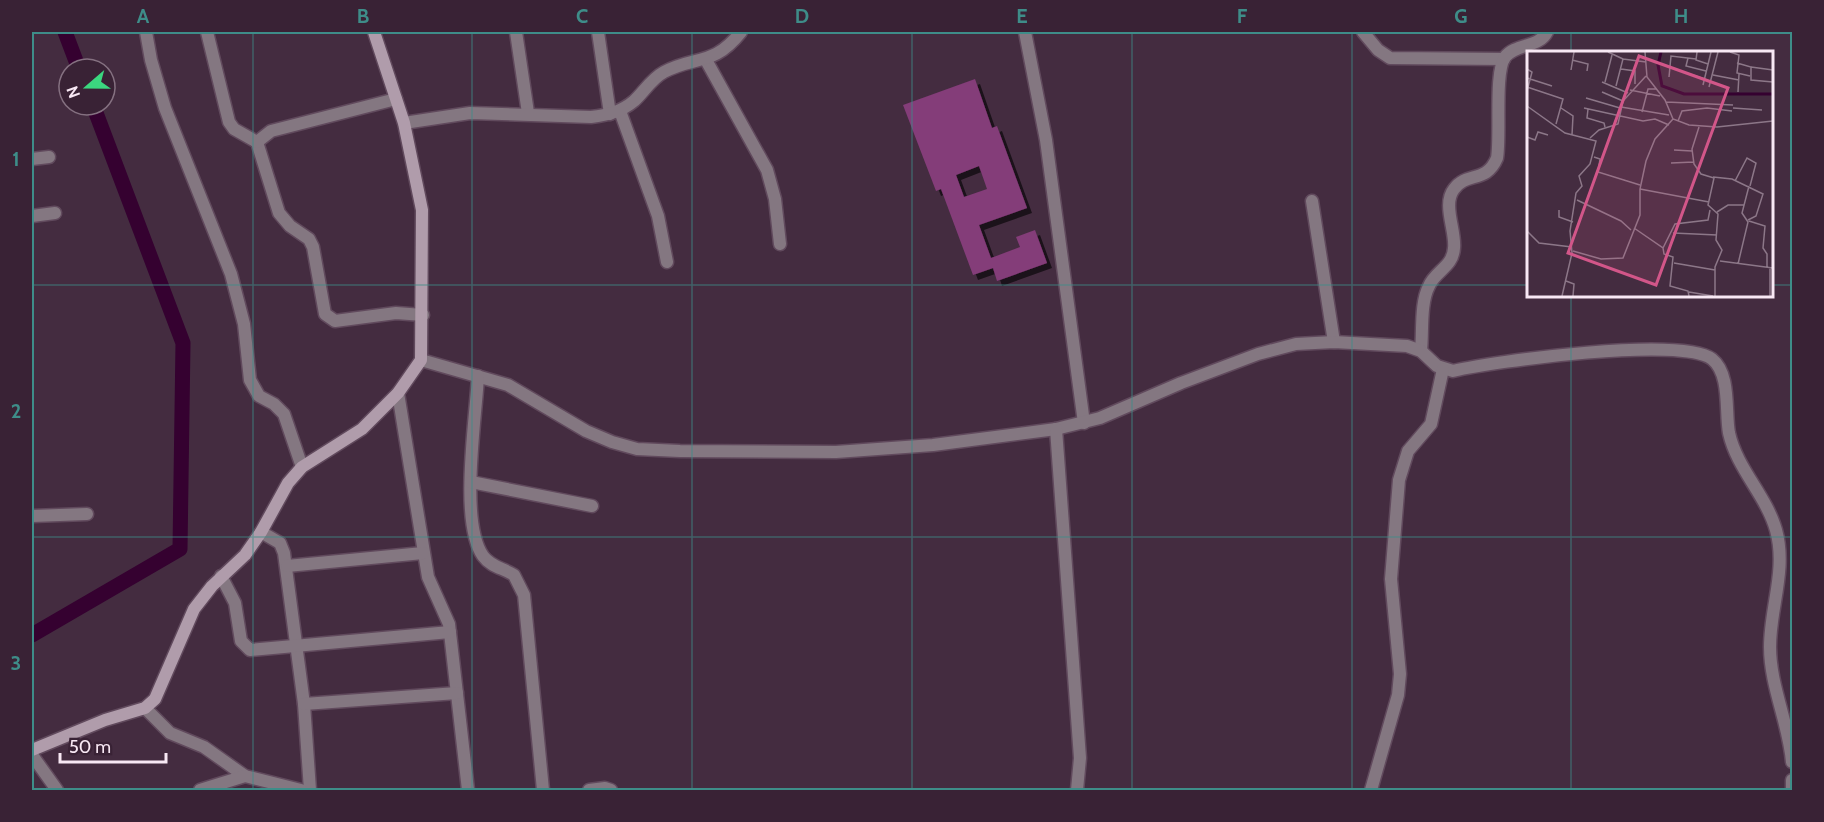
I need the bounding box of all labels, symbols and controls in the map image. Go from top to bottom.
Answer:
text: A [137,4,150,28]
text: B [357,4,369,28]
text: C [576,4,588,28]
text: D [795,4,809,28]
text: E [1016,4,1028,28]
text: F [1237,4,1248,28]
text: G [1454,4,1468,28]
text: H [1674,4,1688,28]
inset map [1527,51,1773,297]
north arrow [57,57,117,117]
text: N [63,83,84,101]
text: 1 [12,147,20,171]
text: 2 [11,399,21,423]
text: 3 [11,651,21,675]
scale bar [60,726,166,764]
text: 50 m [69,736,111,758]

